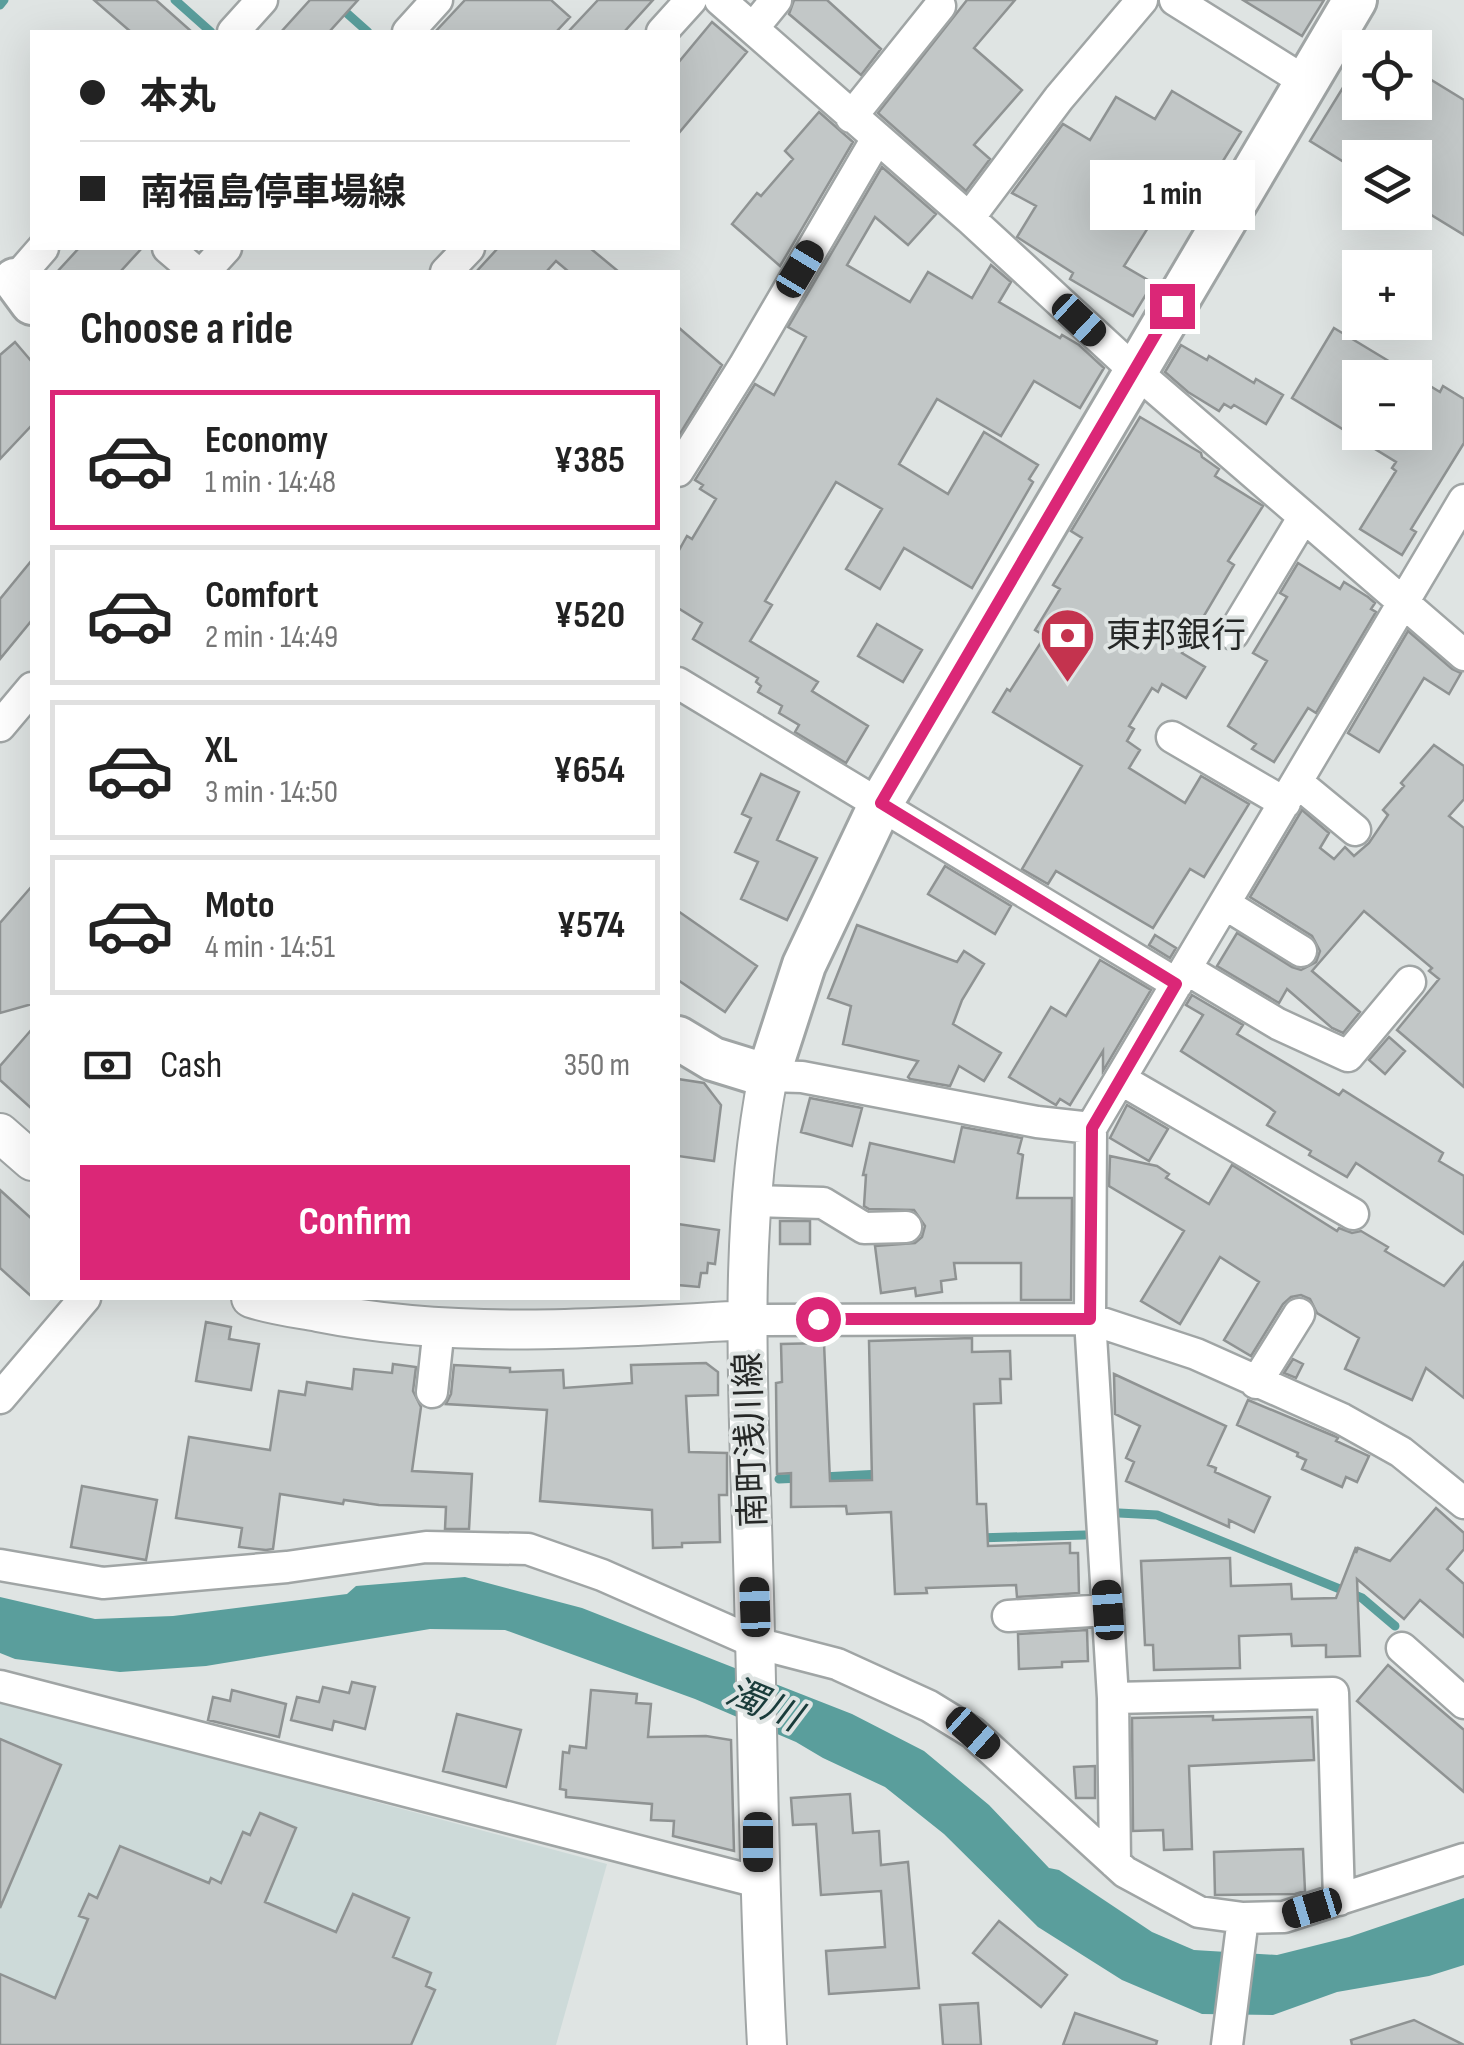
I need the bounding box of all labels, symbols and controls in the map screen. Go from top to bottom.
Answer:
map controls [1342,30,1432,450]
button: locate [1342,30,1432,120]
text: 本丸 [140,75,216,120]
button: layers [1342,140,1432,230]
callout: 1 min [1090,161,1254,231]
text: 南福島停車場線 [140,171,406,216]
text: 1 min [1143,175,1202,214]
car [772,236,828,302]
button: + [1342,250,1432,340]
route end [1150,284,1195,329]
car [1047,289,1111,351]
text: Choose a ride [80,302,293,357]
button: − [1342,360,1432,450]
icon: car [85,415,175,505]
text: Economy [205,418,328,463]
text: ¥385 [554,438,625,483]
text: 1 min · 14:48 [205,463,336,502]
icon: car [85,570,175,660]
text: Comfort [205,573,319,618]
text: ¥520 [554,593,625,638]
bank icon: 東邦銀行 [1037,605,1097,684]
place label: 東邦銀行 [1106,615,1246,658]
text: 2 min · 14:49 [205,618,338,657]
icon: car [85,725,175,815]
text: XL [205,728,238,773]
text: ¥654 [553,748,625,793]
text: 3 min · 14:50 [205,773,338,812]
icon: car [85,880,175,970]
text: Moto [205,883,275,928]
text: ¥574 [557,903,625,948]
text: 4 min · 14:51 [205,928,335,967]
icon: cash [80,1038,135,1093]
text: Cash [160,1043,222,1088]
text: 350 m [564,1046,630,1085]
button: Confirm [80,1165,630,1280]
route start [796,1297,841,1342]
street label: 南町浅川線 [727,1352,776,1528]
car [739,1576,771,1638]
car [1091,1579,1125,1641]
water label: 濁川 [720,1670,811,1742]
car [941,1702,1005,1764]
car [743,1812,773,1872]
car [1279,1885,1345,1931]

